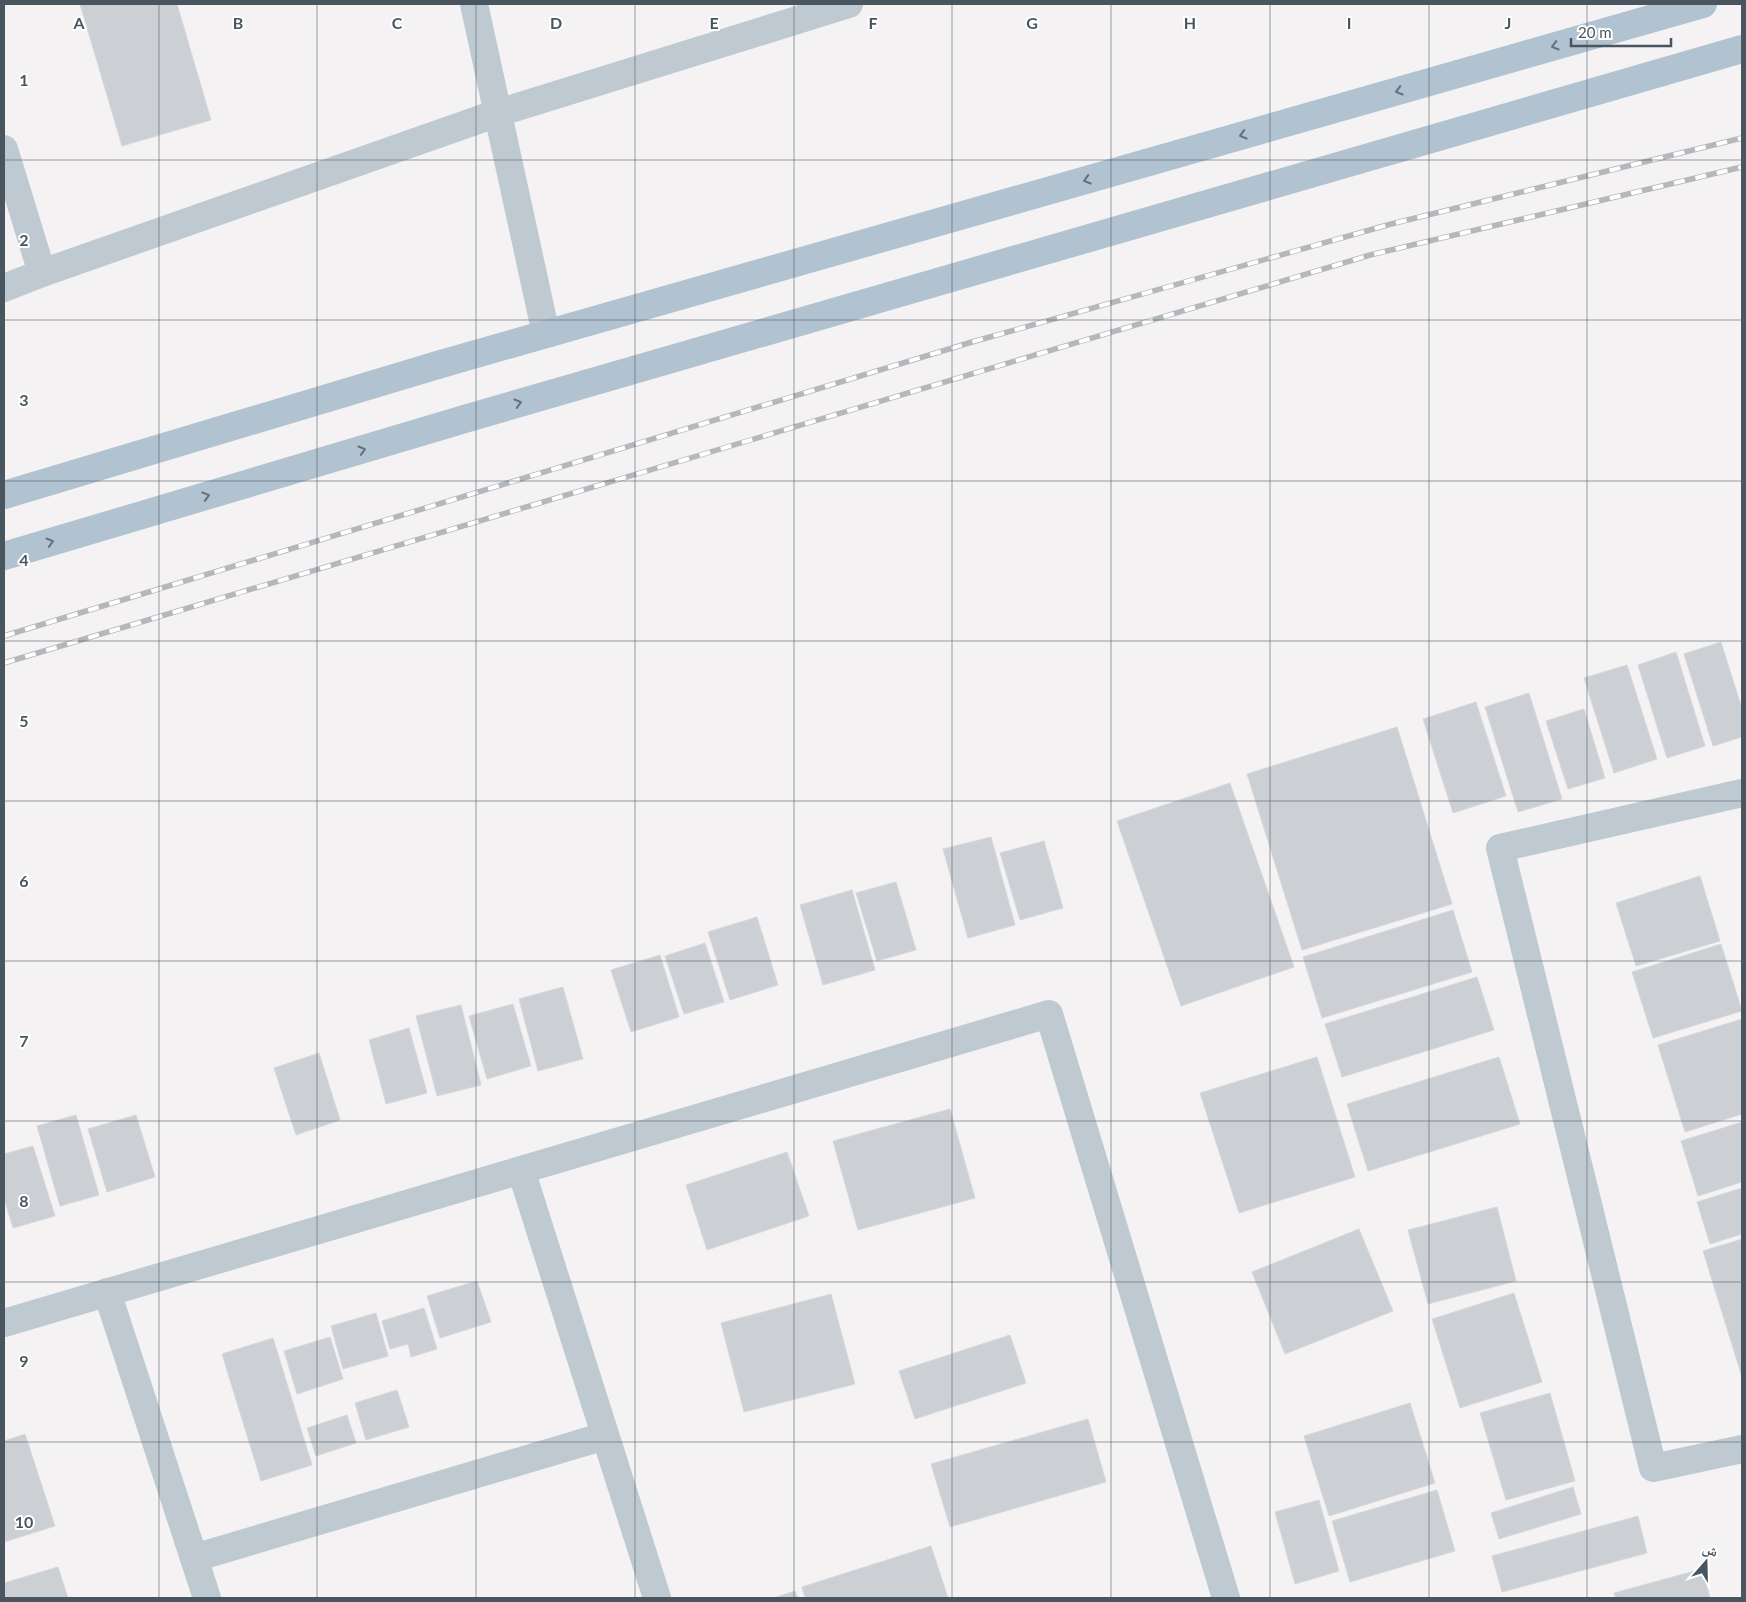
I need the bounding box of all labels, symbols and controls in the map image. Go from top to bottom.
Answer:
text: A [72,13,85,32]
text: B [233,13,243,32]
text: C [392,13,403,32]
text: D [550,13,562,32]
text: E [709,13,719,32]
text: F [868,13,878,32]
text: G [1026,13,1038,32]
text: H [1184,13,1196,32]
text: I [1347,13,1351,32]
text: J [1505,13,1511,32]
scale bar [1571,15,1671,47]
text: 20 m [1578,23,1612,41]
one-way arrow [1551,40,1560,51]
text: 1 [19,70,29,89]
one-way arrow [1396,85,1404,95]
one-way arrow [1239,130,1247,140]
one-way arrow [1083,174,1091,184]
text: 2 [19,230,29,249]
text: 3 [19,390,29,409]
one-way arrow [513,399,521,409]
one-way arrow [357,445,366,455]
one-way arrow [202,491,210,501]
one-way arrow [46,538,54,548]
text: 4 [19,550,29,569]
text: 5 [19,711,29,730]
text: 6 [19,871,29,890]
text: 7 [19,1031,29,1050]
text: 8 [19,1191,29,1210]
text: 9 [19,1351,29,1370]
text: 10 [15,1512,33,1531]
north arrow [1681,1537,1731,1587]
text: ش [1700,1539,1721,1561]

